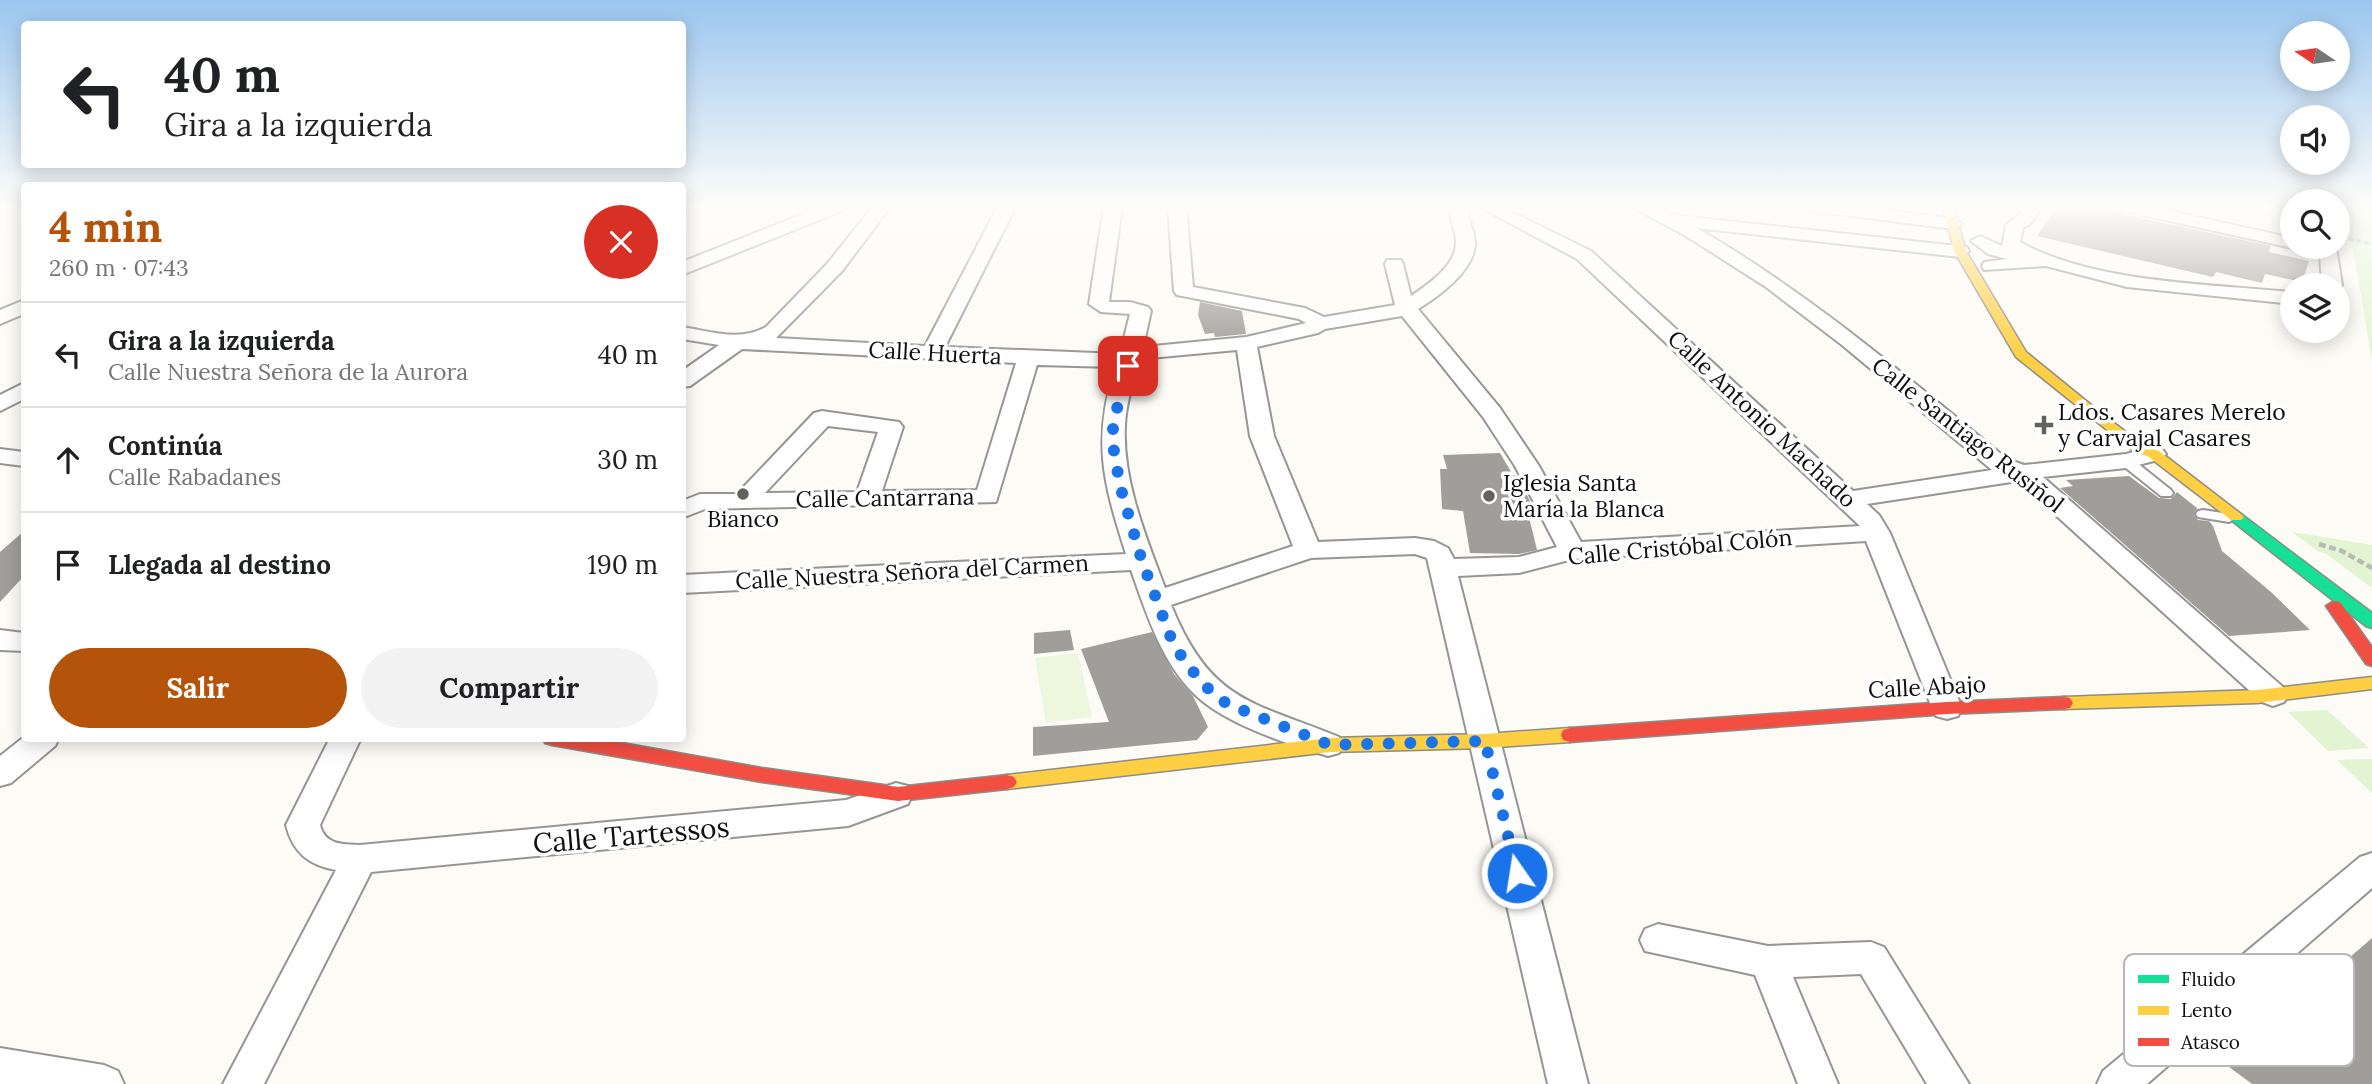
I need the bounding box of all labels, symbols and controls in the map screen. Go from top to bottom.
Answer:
north arrow [2280,21,2350,91]
map controls [2280,21,2350,343]
text: 40 m [164,43,280,105]
icon: left [49,49,140,140]
text: Gira a la izquierda [164,104,433,145]
button: sound [2280,105,2350,175]
button: search [2280,189,2350,259]
text: 4 min [49,200,162,254]
button: close [584,205,658,279]
text: 260 m · 07:43 [49,253,189,282]
button: layers [2280,273,2350,343]
text: Gira a la izquierda [108,324,335,357]
street label: Calle Antonio Machado [1662,324,1863,514]
street label: Calle Huerta [868,335,1003,370]
icon: left [49,336,87,374]
pin [1098,336,1158,396]
text: 40 m [598,338,658,371]
icon: arrive [1109,347,1147,385]
street label: Calle Santiago Rusiñol [1866,351,2070,519]
text: Calle Nuestra Señora de la Aurora [108,357,468,386]
place label: Ldos. Casares Merelo y Carvajal Casares [2058,397,2286,452]
marker: Ldos. Casares Merelo y Carvajal Casares [2036,417,2052,433]
text: Continúa [108,429,222,462]
icon: ahead [49,441,87,479]
text: 30 m [597,443,658,476]
text: Calle Rabadanes [108,462,281,491]
place label: Iglesia Santa María la Blanca [1503,468,1665,523]
street label: Calle Cantarrana [795,481,975,514]
marker: Bianco [735,486,751,502]
marker: Iglesia Santa María la Blanca [1481,488,1497,504]
place label: Bianco [707,504,779,533]
street label: Calle Cristóbal Colón [1566,522,1793,571]
icon: arrive [49,546,87,584]
text: Llegada al destino [108,548,331,581]
text: 190 m [587,548,658,581]
street label: Calle Nuestra Señora del Carmen [734,548,1090,595]
button: Salir [49,648,347,728]
button: Compartir [361,648,658,728]
street label: Calle Abajo [1867,669,1987,704]
street label: Calle Tartessos [531,808,731,862]
position arrow [1480,836,1554,910]
legend [2124,954,2354,1066]
text: Fluido [2181,967,2236,991]
text: Lento [2181,998,2232,1022]
text: Atasco [2180,1030,2240,1054]

